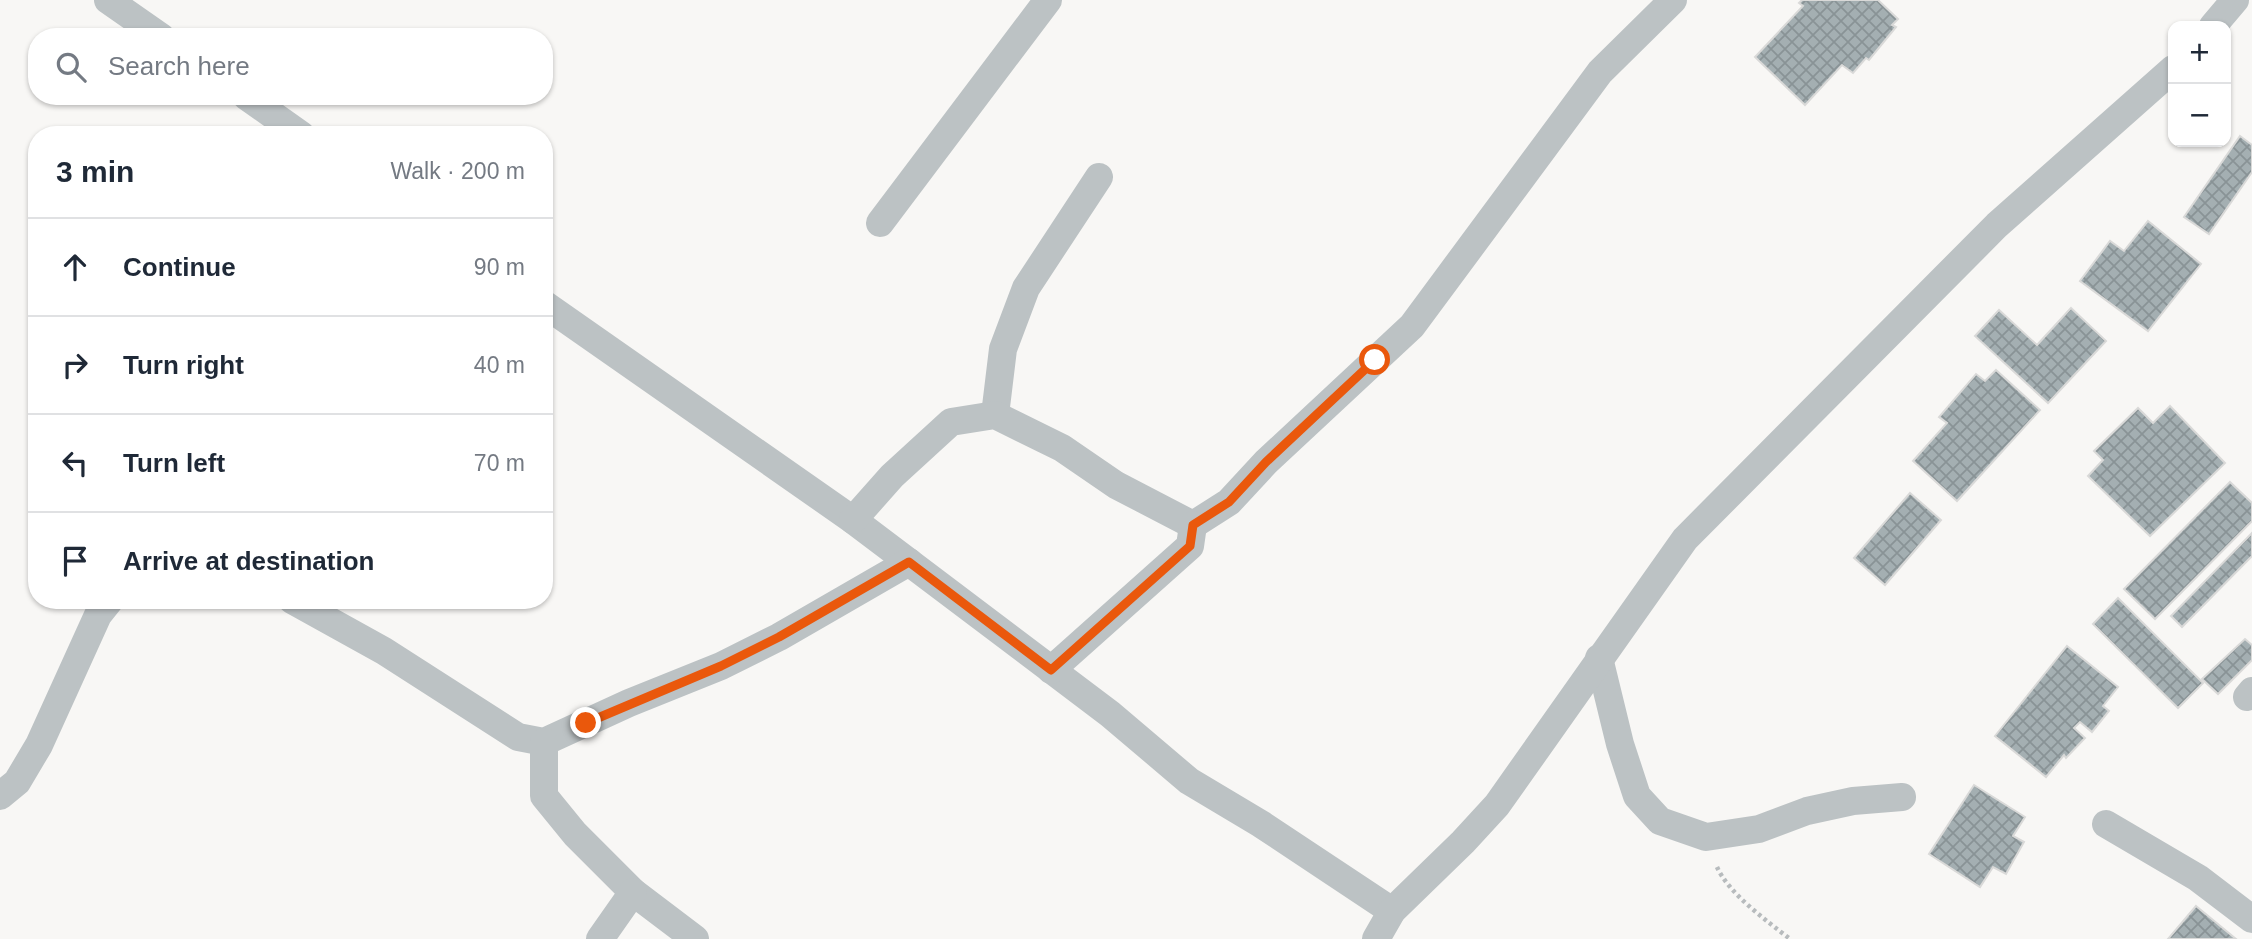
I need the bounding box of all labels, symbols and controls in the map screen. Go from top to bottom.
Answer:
map controls [2168,21,2231,147]
button: + [2168,21,2231,84]
search box [28,28,553,105]
icon: search [52,48,90,86]
text: Search here [108,51,250,81]
button: − [2168,84,2231,147]
text: 3 min [56,155,134,188]
text: Walk · 200 m [390,158,525,184]
icon: ahead [56,248,94,286]
text: Continue [123,252,236,282]
text: 90 m [474,254,525,280]
route start [1359,344,1390,375]
icon: right [56,346,94,384]
text: Turn right [123,350,244,380]
text: 40 m [474,352,525,378]
icon: left [56,444,94,482]
text: Turn left [123,448,225,478]
text: 70 m [474,450,525,476]
icon: arrive [56,542,94,580]
text: Arrive at destination [123,546,374,576]
route end [570,707,601,738]

